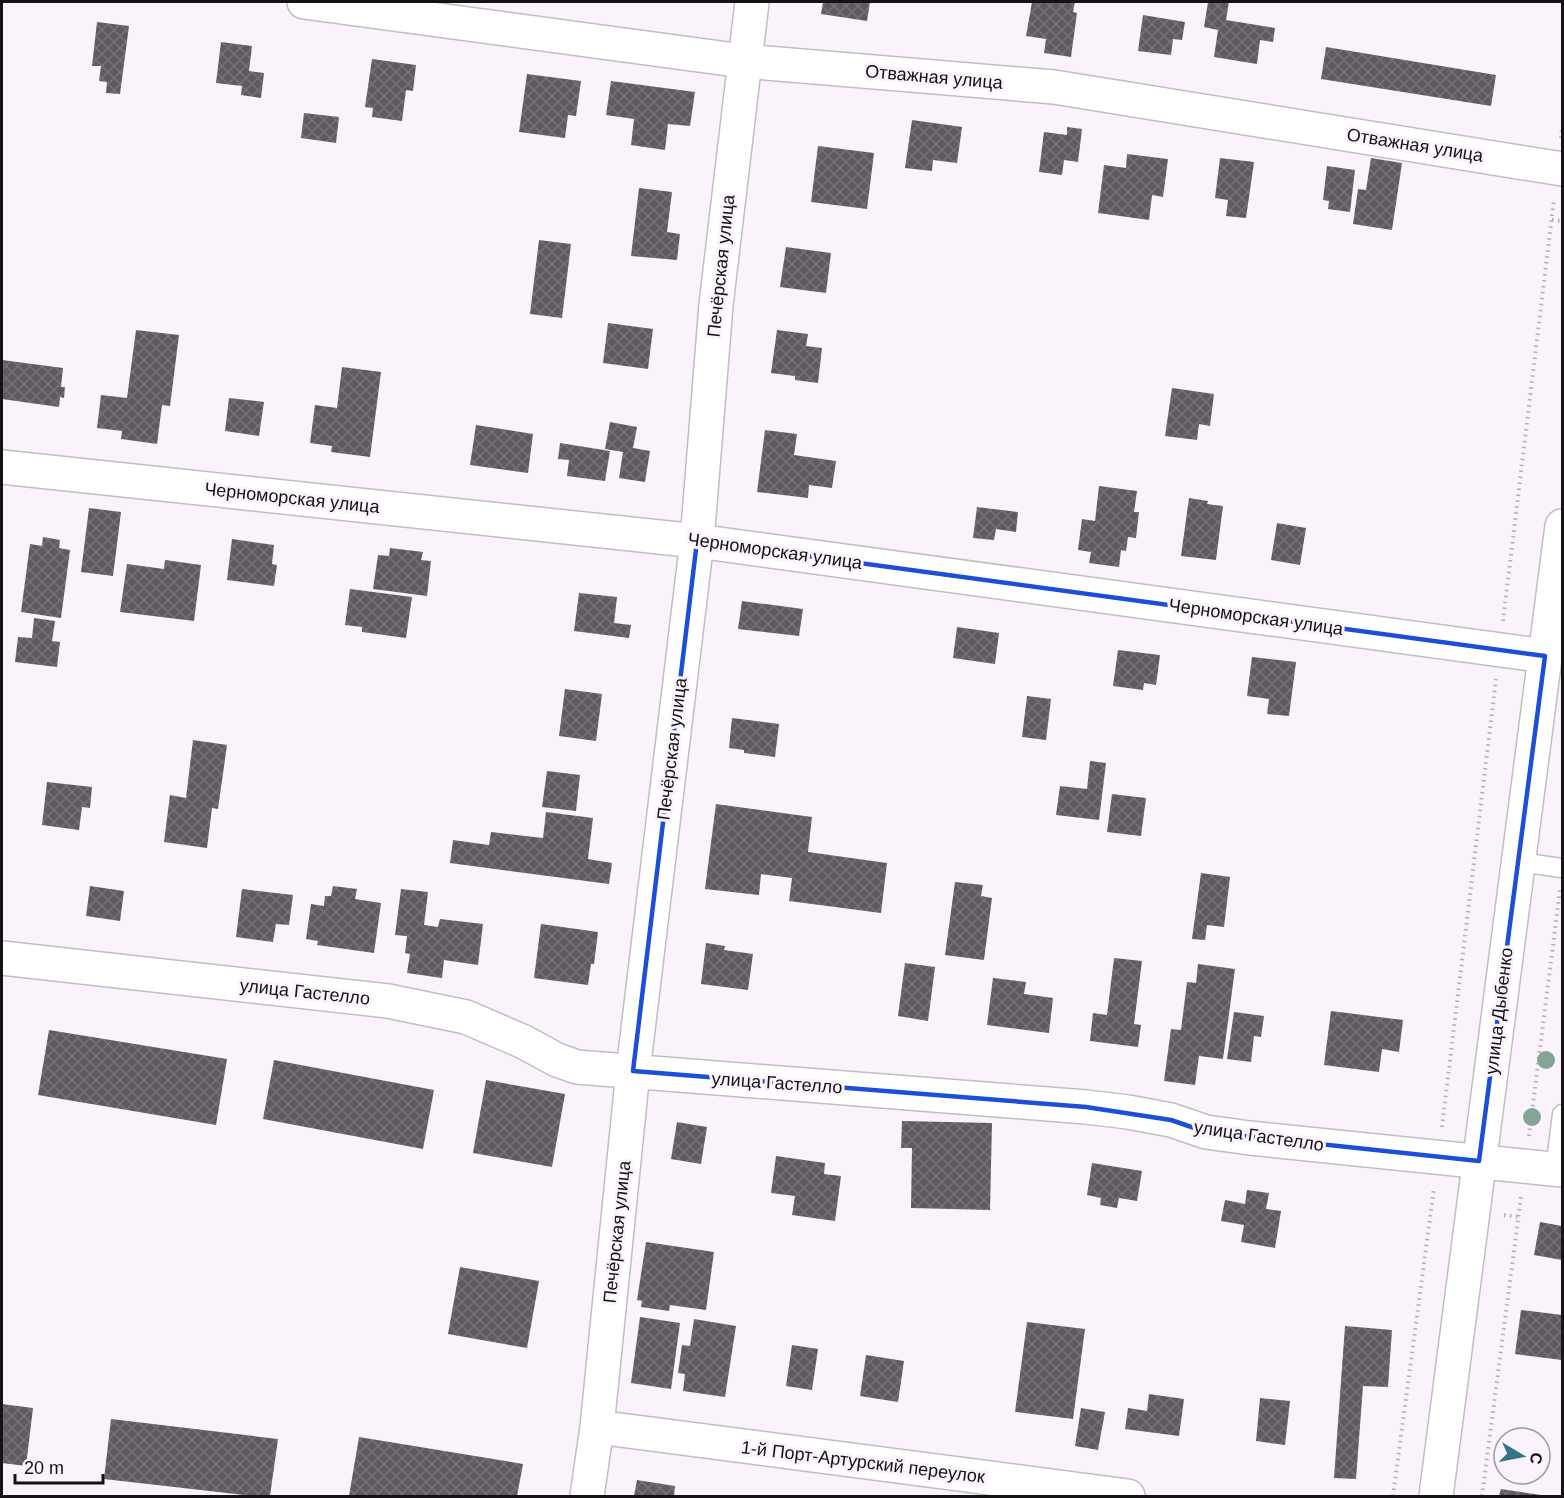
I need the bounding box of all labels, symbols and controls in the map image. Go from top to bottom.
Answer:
street label: Отважная улица [864,61,1005,93]
street label: Отважная улица [1345,124,1486,166]
street label: Печёрская улица [704,193,739,338]
street label: Черноморская улица [203,479,381,517]
street label: Черноморская улица [687,529,864,573]
street label: Черноморская улица [1168,595,1345,639]
street label: Печёрская улица [653,676,691,821]
street label: улица Дыбенко [1481,946,1517,1076]
street label: улица Гастелло [239,975,371,1009]
street label: улица Гастелло [711,1068,843,1098]
street label: улица Гастелло [1193,1117,1325,1155]
street label: Печёрская улица [600,1159,635,1304]
north arrow [1492,1426,1552,1486]
street label: 1-й Порт-Артурский переулок [740,1437,986,1487]
scale bar [15,1447,104,1485]
text: С [1527,1451,1546,1466]
text: 20 m [24,1458,64,1478]

